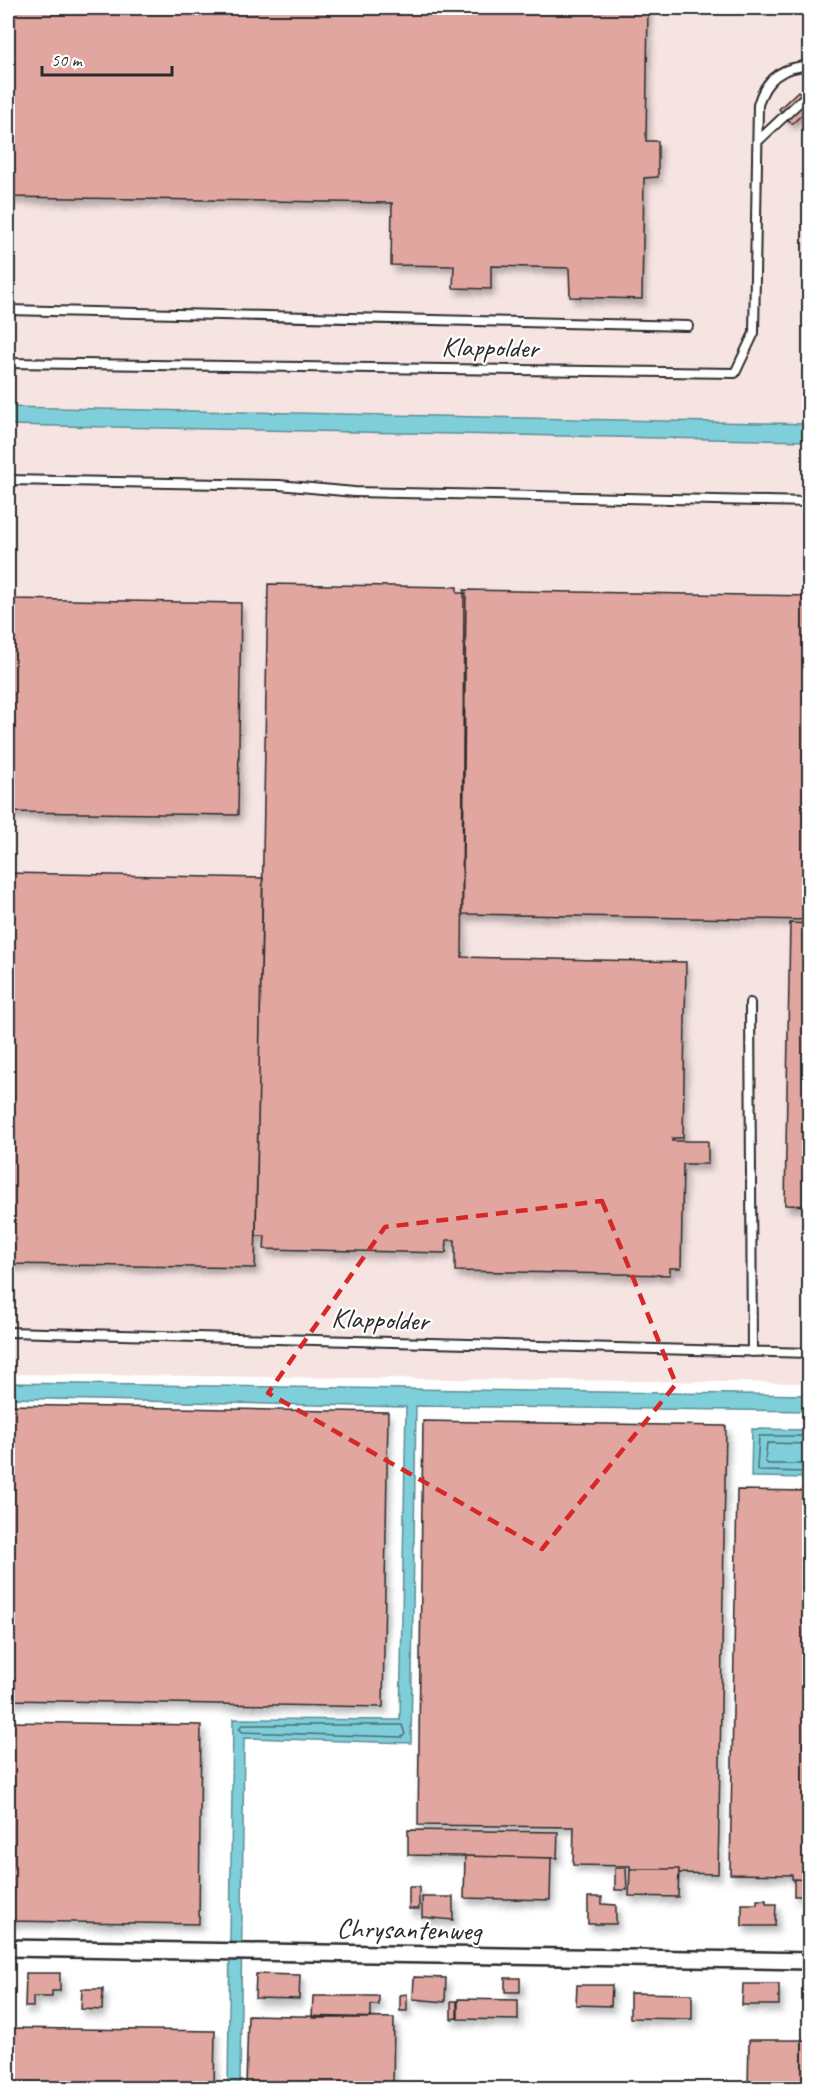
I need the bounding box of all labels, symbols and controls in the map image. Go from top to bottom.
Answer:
scale bar [42,39,172,77]
text: 50 m [51,49,84,71]
street label: Klappolder [441,329,541,365]
street label: Klappolder [331,1300,431,1338]
street label: Chrysantenweg [336,1910,484,1948]

